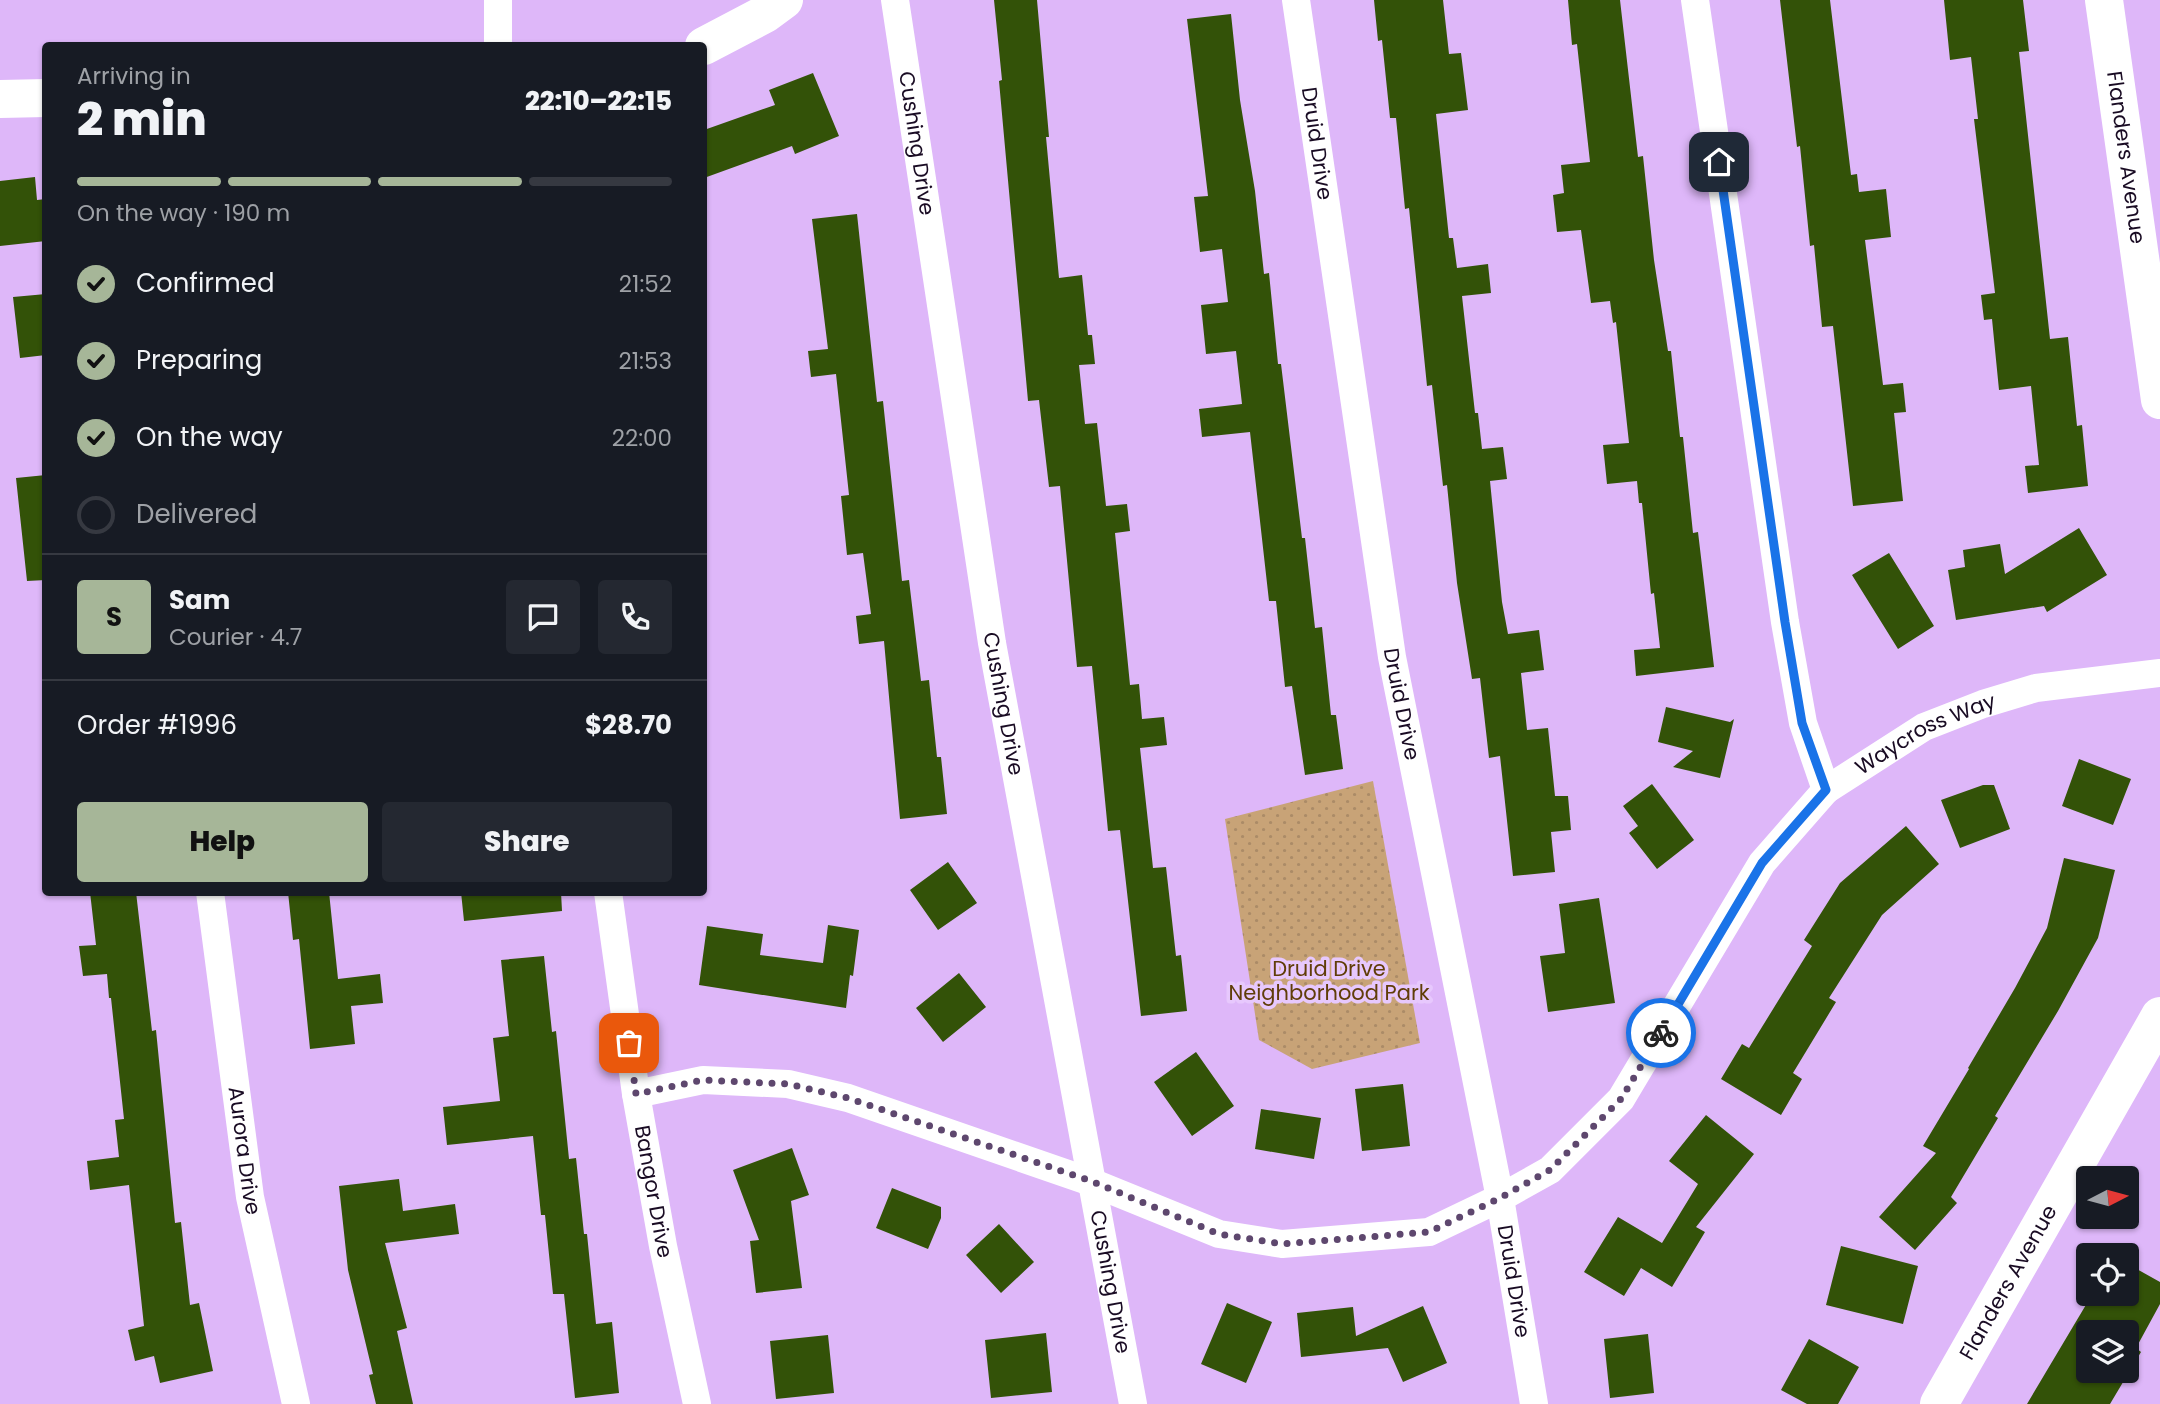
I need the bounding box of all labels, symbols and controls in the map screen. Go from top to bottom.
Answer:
text: Arriving in [77,60,191,92]
street label: Cushing Drive [892,69,942,217]
street label: Flanders Avenue [2100,69,2153,246]
text: 22:10–22:15 [525,83,672,119]
street label: Druid Drive [1295,85,1340,202]
text: 2 min [77,87,207,151]
pin [1689,132,1749,192]
icon: home [1700,143,1738,181]
text: On the way · 190 m [77,197,290,229]
icon: check [77,265,115,303]
text: Confirmed [136,265,274,301]
text: 21:52 [619,268,672,300]
icon: check [77,342,115,380]
text: Preparing [136,342,262,378]
text: 21:53 [619,345,672,377]
icon: check [77,419,115,457]
text: On the way [136,419,283,455]
text: 22:00 [612,422,672,454]
text: Delivered [136,496,257,532]
button: chat [506,580,580,654]
button: phone [598,580,672,654]
text: Sam [169,582,230,618]
text: S [106,599,122,635]
text: Courier · 4.7 [169,621,302,653]
street label: Cushing Drive [977,630,1031,778]
street label: Druid Drive [1377,646,1427,763]
street label: Waycross Way [1849,686,1999,781]
text: Order #1996 [77,707,237,743]
text: $28.70 [585,707,672,743]
button: Help [77,802,368,882]
button: Share [382,802,672,882]
park label: Druid Drive Neighborhood Park [1228,954,1430,1007]
courier [1626,998,1696,1068]
pin [599,1013,659,1073]
icon: bike [1642,1014,1680,1052]
icon: bag [610,1024,648,1062]
street label: Aurora Drive [222,1085,269,1218]
street label: Bangor Drive [628,1123,680,1261]
north arrow [2076,1166,2138,1228]
map controls [2076,1166,2139,1383]
street label: Flanders Avenue [1952,1199,2064,1365]
street label: Cushing Drive [1083,1208,1138,1356]
street label: Druid Drive [1491,1223,1538,1340]
button: locate [2076,1243,2139,1306]
button: layers [2076,1320,2139,1383]

